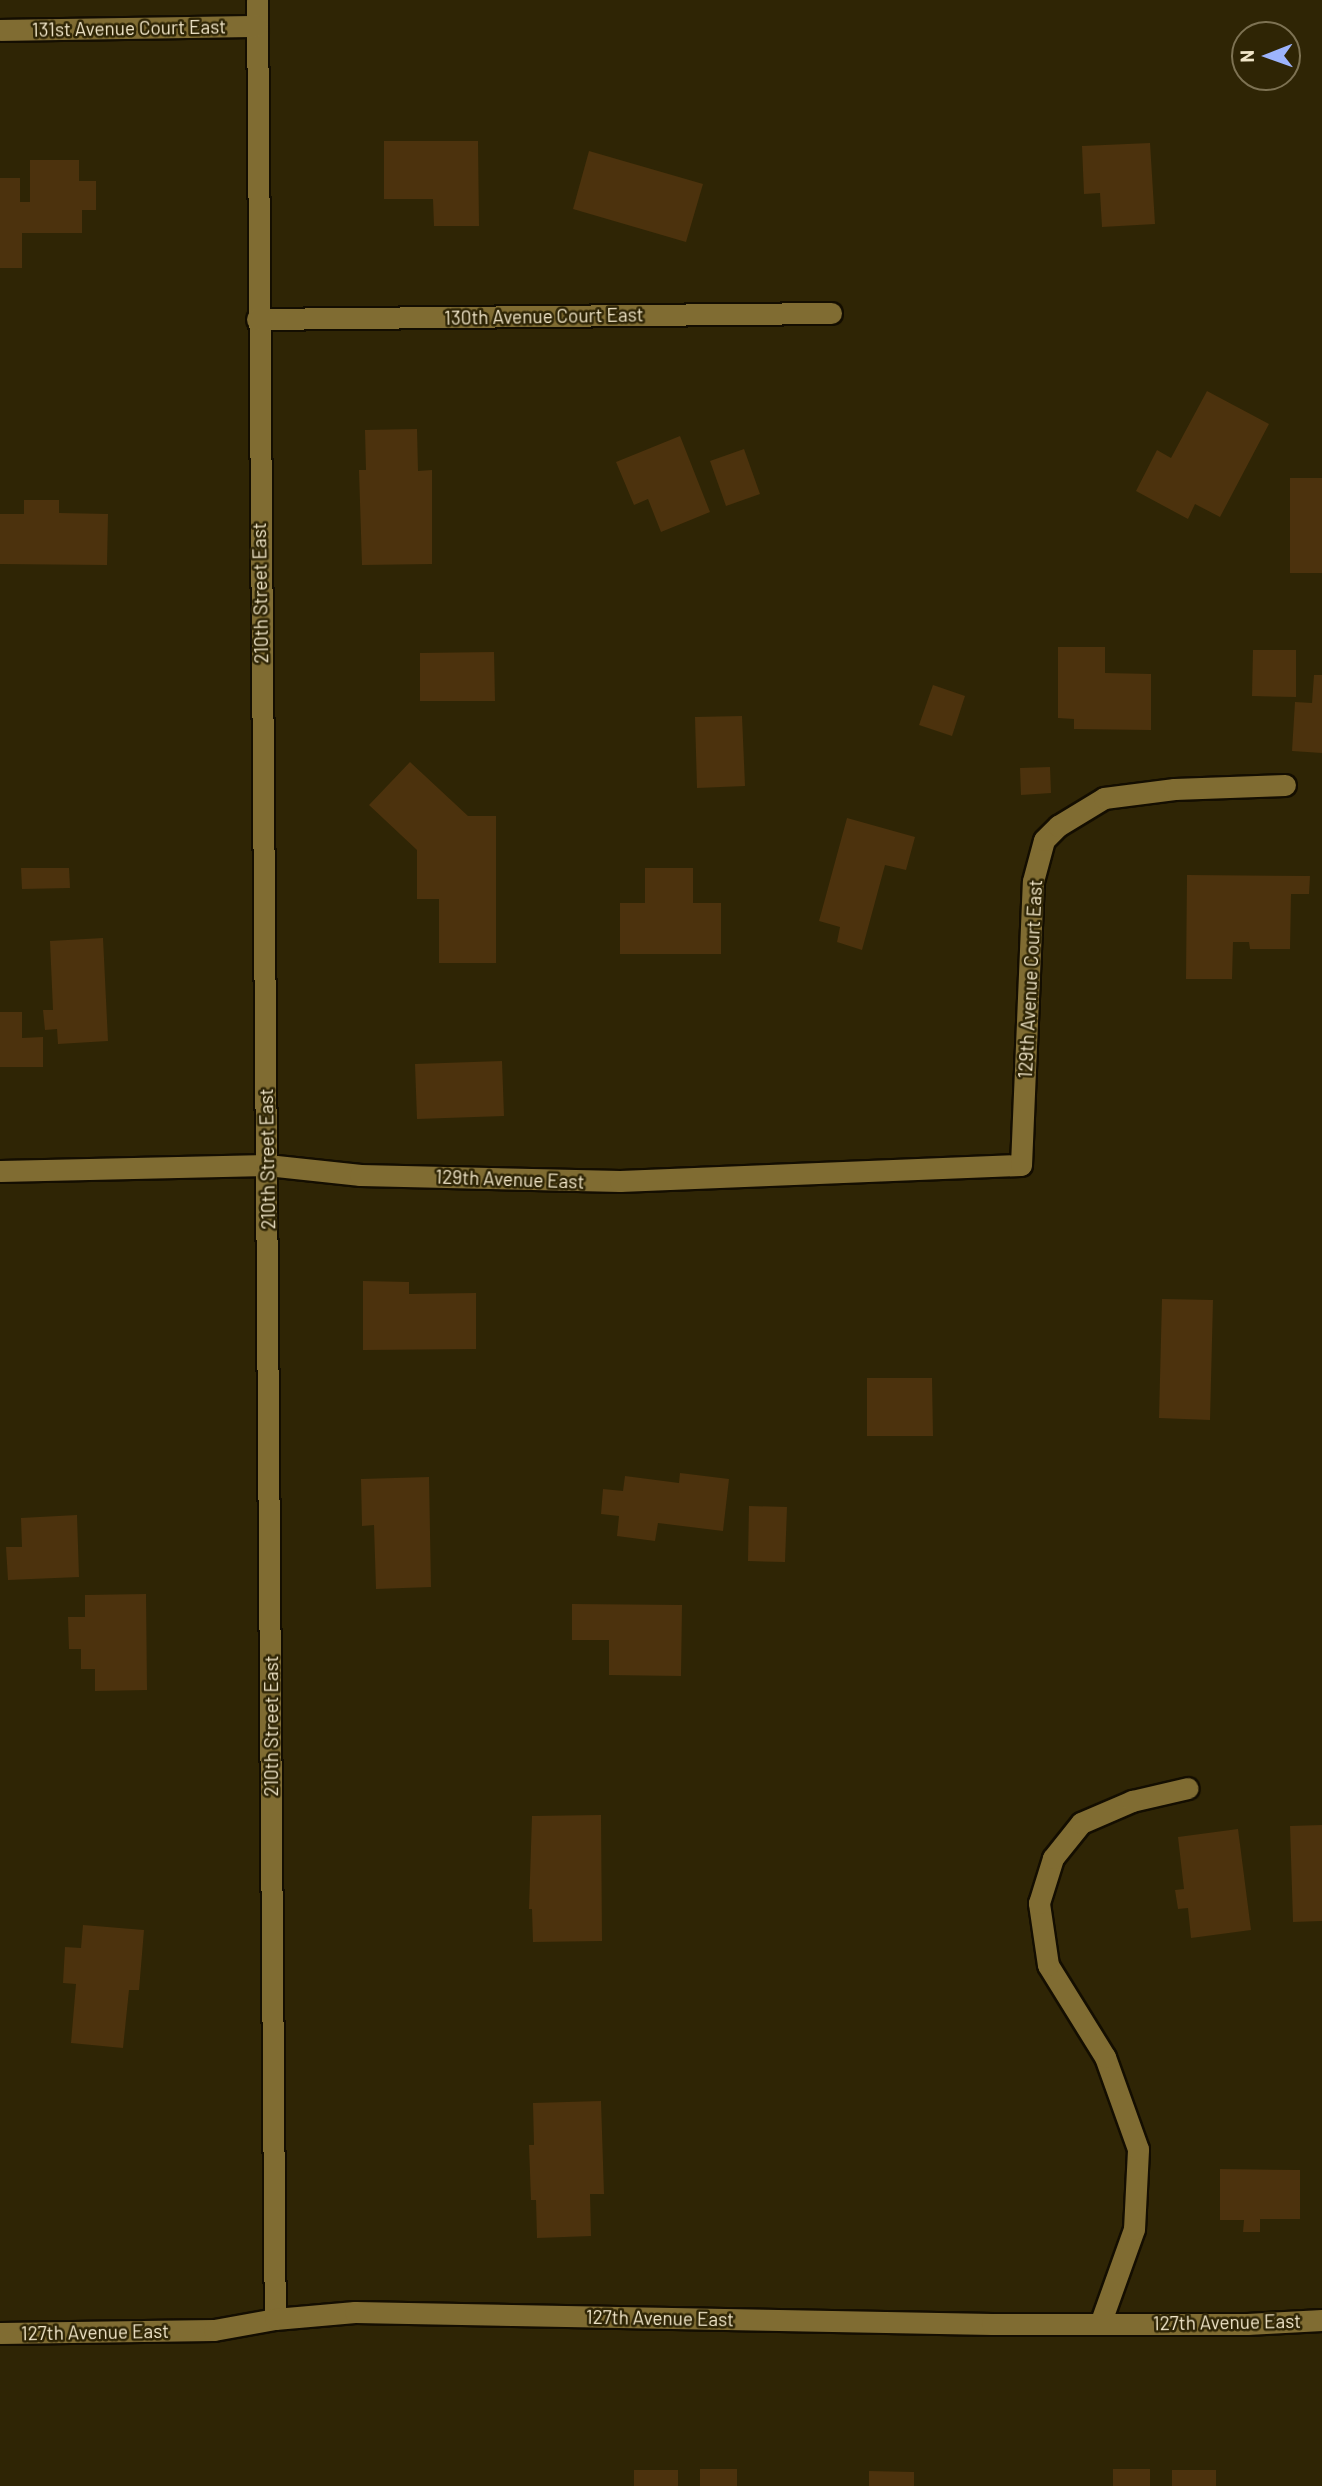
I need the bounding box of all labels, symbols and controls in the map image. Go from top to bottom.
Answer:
street label: 131st Avenue Court East [32,15,226,41]
north arrow [1231,21,1301,91]
text: N [1235,50,1258,63]
street label: 130th Avenue Court East [444,303,644,329]
street label: 210th Street East [247,522,273,664]
street label: 129th Avenue Court East [1013,879,1047,1079]
street label: 210th Street East [254,1088,280,1230]
street label: 129th Avenue East [435,1165,585,1193]
street label: 210th Street East [260,1655,282,1797]
street label: 127th Avenue East [586,2305,734,2331]
street label: 127th Avenue East [1153,2309,1301,2335]
street label: 127th Avenue East [21,2319,169,2345]

